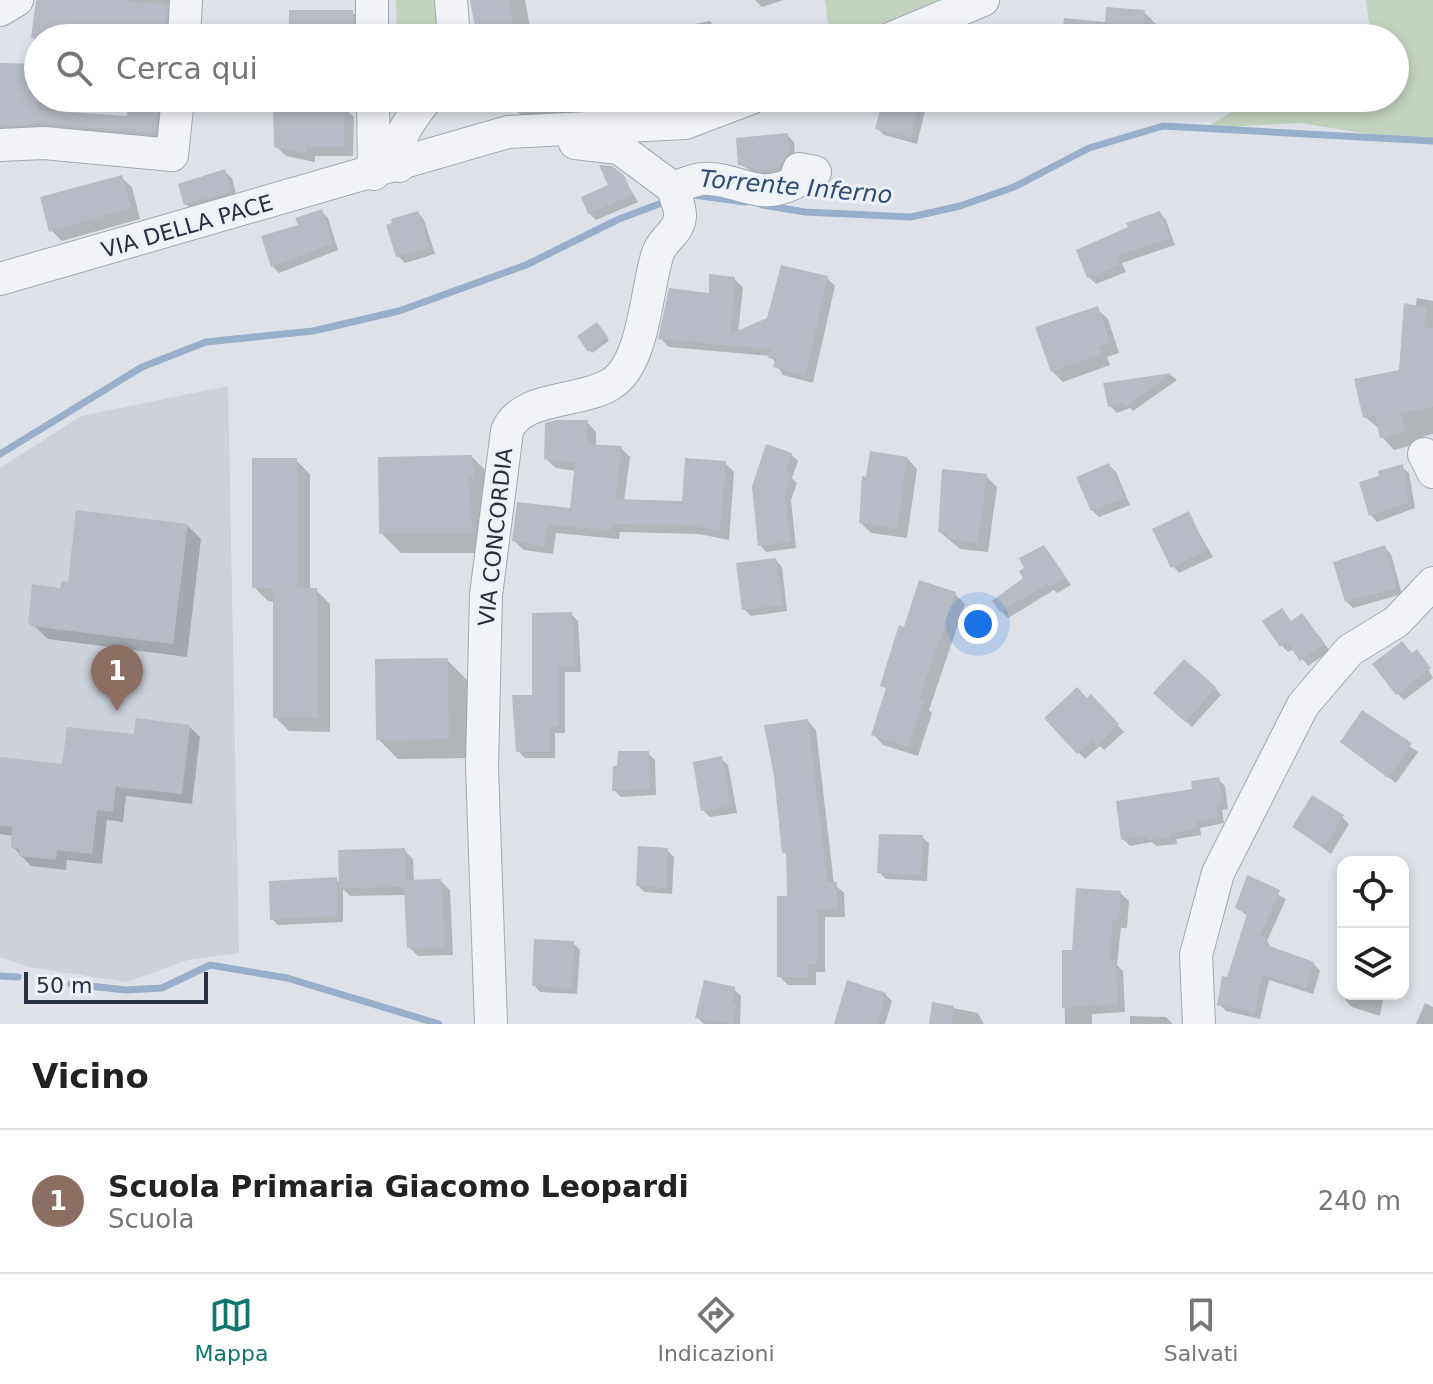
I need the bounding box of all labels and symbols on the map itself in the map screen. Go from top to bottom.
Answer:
water label: Torrente Inferno [699,165,893,209]
street label: VIA DELLA PACE [98,190,276,263]
street label: VIA CONCORDIA [474,447,517,627]
your location [958,604,998,644]
pin: 1 [91,645,143,711]
scale bar [24,968,208,1004]

